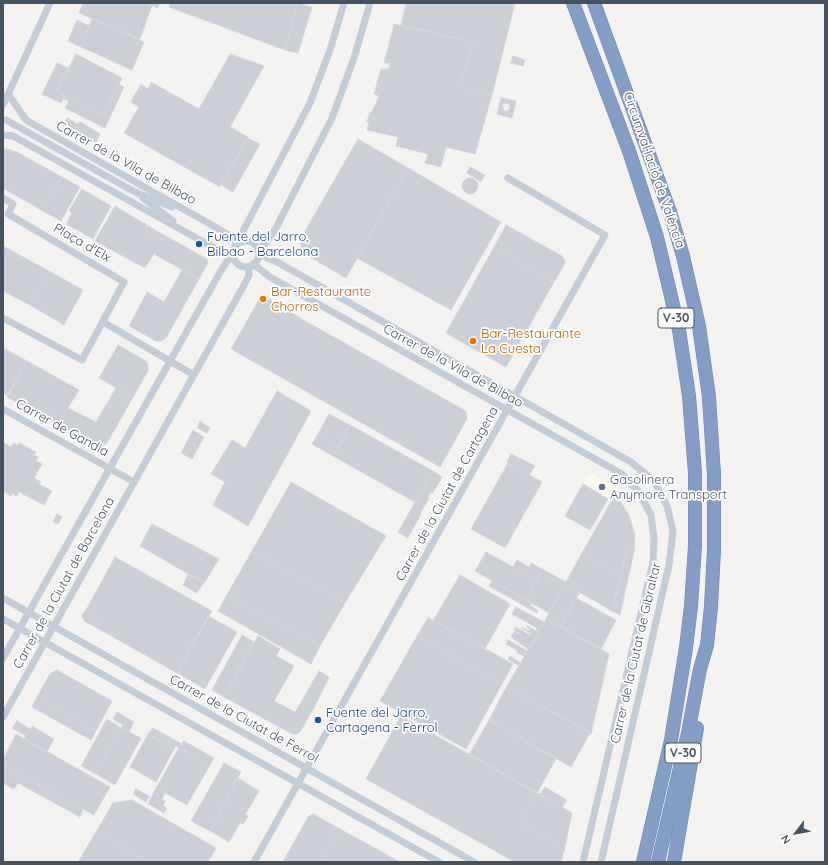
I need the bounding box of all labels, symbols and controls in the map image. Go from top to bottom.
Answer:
street label: Circumval·lació de València [620,90,688,250]
street label: Carrer de la Vila de Bilbao [53,118,199,208]
street label: Plaça d'Elx [50,220,114,266]
place label: Fuente del Jarro, Bilbao - Barcelona [207,229,318,260]
marker: Fuente del Jarro, Bilbao - Barcelona [194,239,204,249]
place label: Bar-Restaurante Chorros [271,284,371,315]
marker: Bar-Restaurante Chorros [258,294,268,304]
road number: V-30 [658,308,694,328]
street label: Carrer de la Vila de Bilbao [380,321,526,411]
place label: Bar-Restaurante La Cuesta [481,326,581,357]
marker: Bar-Restaurante La Cuesta [468,336,478,346]
street label: Carrer de Gandia [13,396,111,460]
street label: Carrer de la Ciutat de Cartagena [392,404,502,584]
place label: Gasolinera Anymore Transport [610,472,727,503]
marker: Gasolinera Anymore Transport [597,482,607,492]
street label: Carrer de la Ciutat de Barcelona [10,494,118,672]
street label: Carrer de la Ciutat de Gibraltar [608,561,664,745]
street label: Carrer de la Ciutat de Ferrol [167,671,321,767]
place label: Fuente del Jarro, Cartagena - Ferrol [326,705,437,736]
marker: Fuente del Jarro, Cartagena - Ferrol [313,715,323,725]
road number: V-30 [665,743,701,763]
north arrow [776,813,816,853]
text: N [778,832,794,847]

